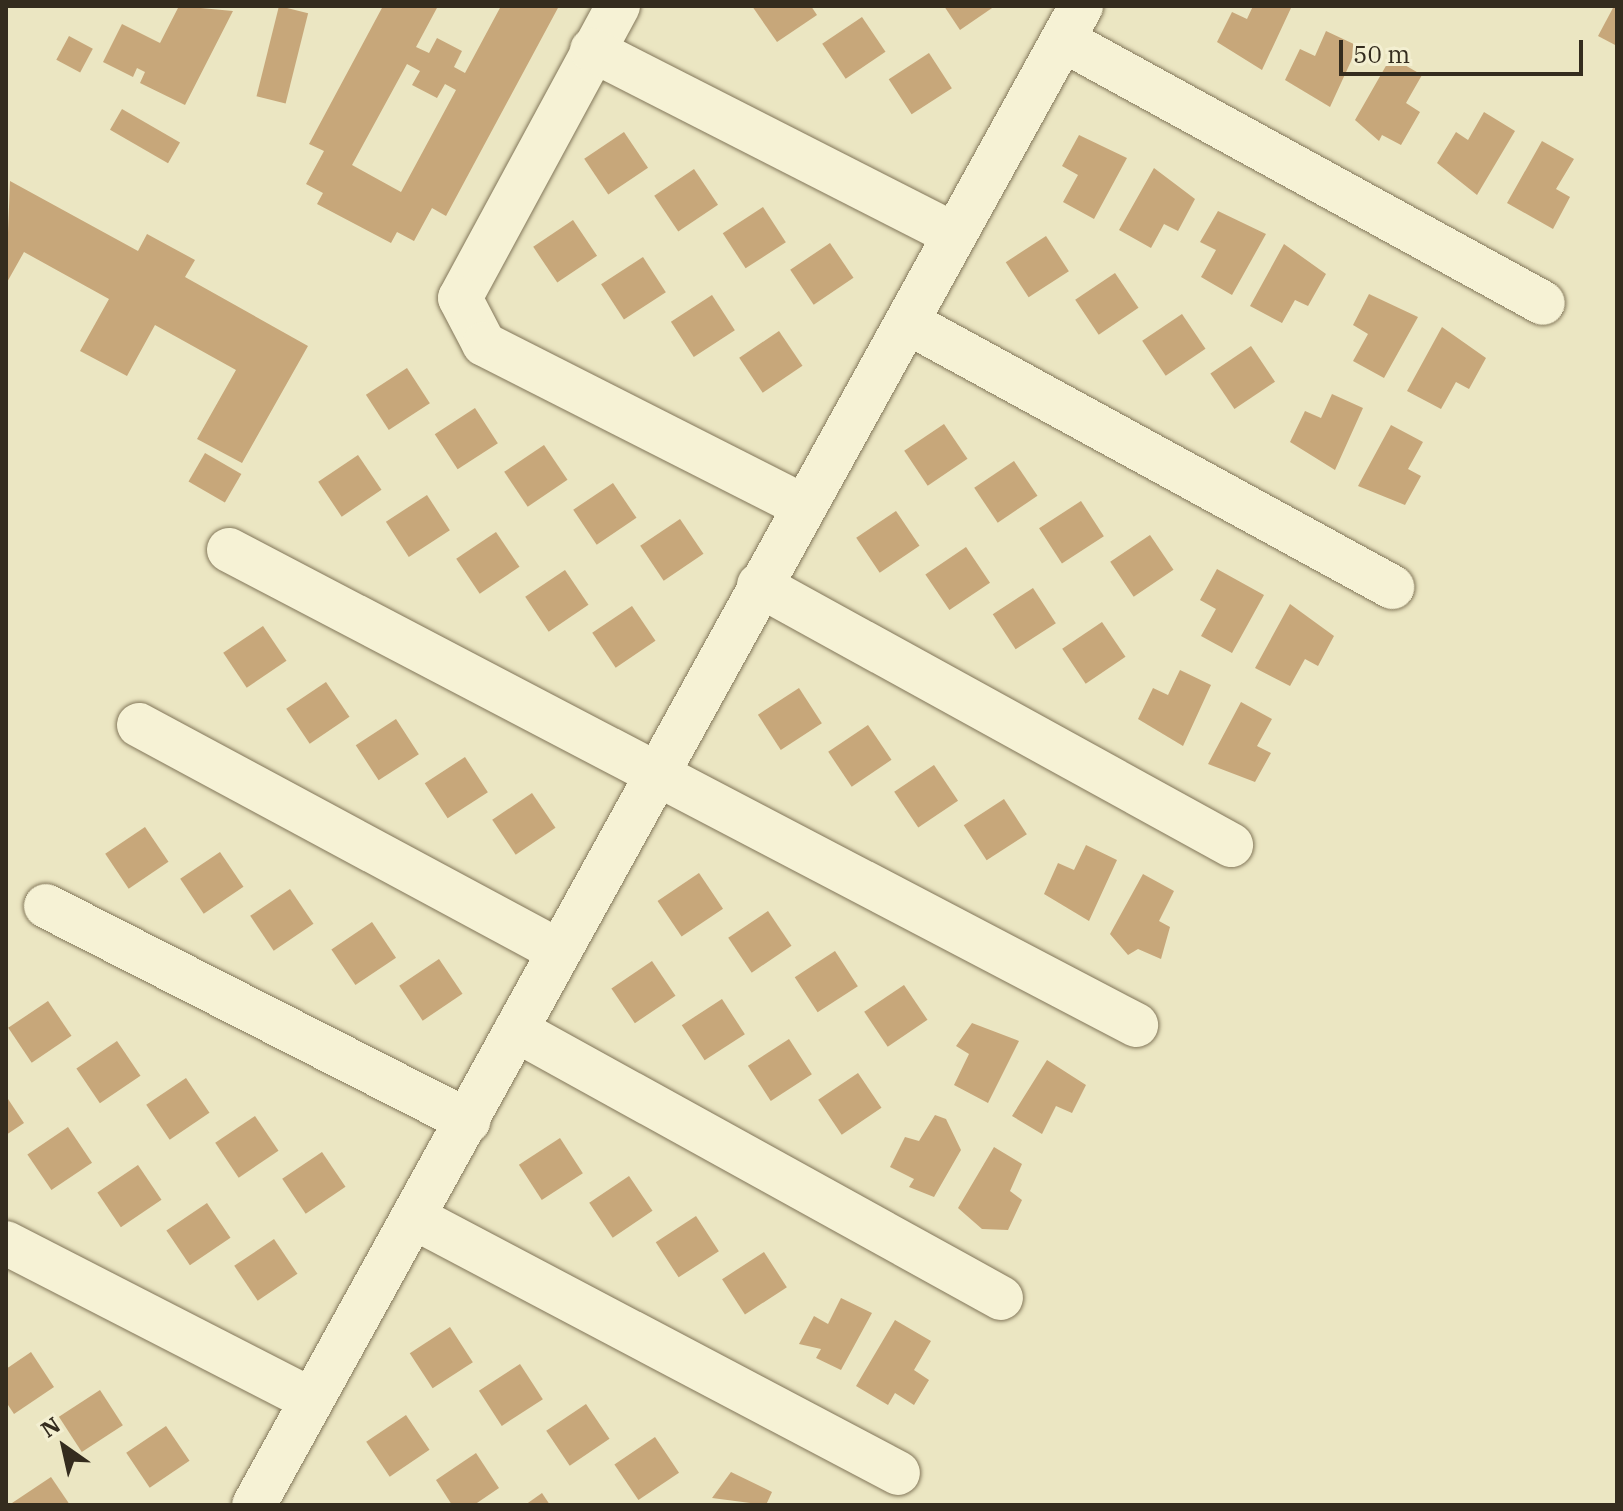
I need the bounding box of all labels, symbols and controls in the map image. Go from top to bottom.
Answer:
scale bar [1343,24,1587,74]
text: 50 m [1353,38,1410,70]
north arrow [24,1407,104,1487]
text: N [35,1410,66,1444]

